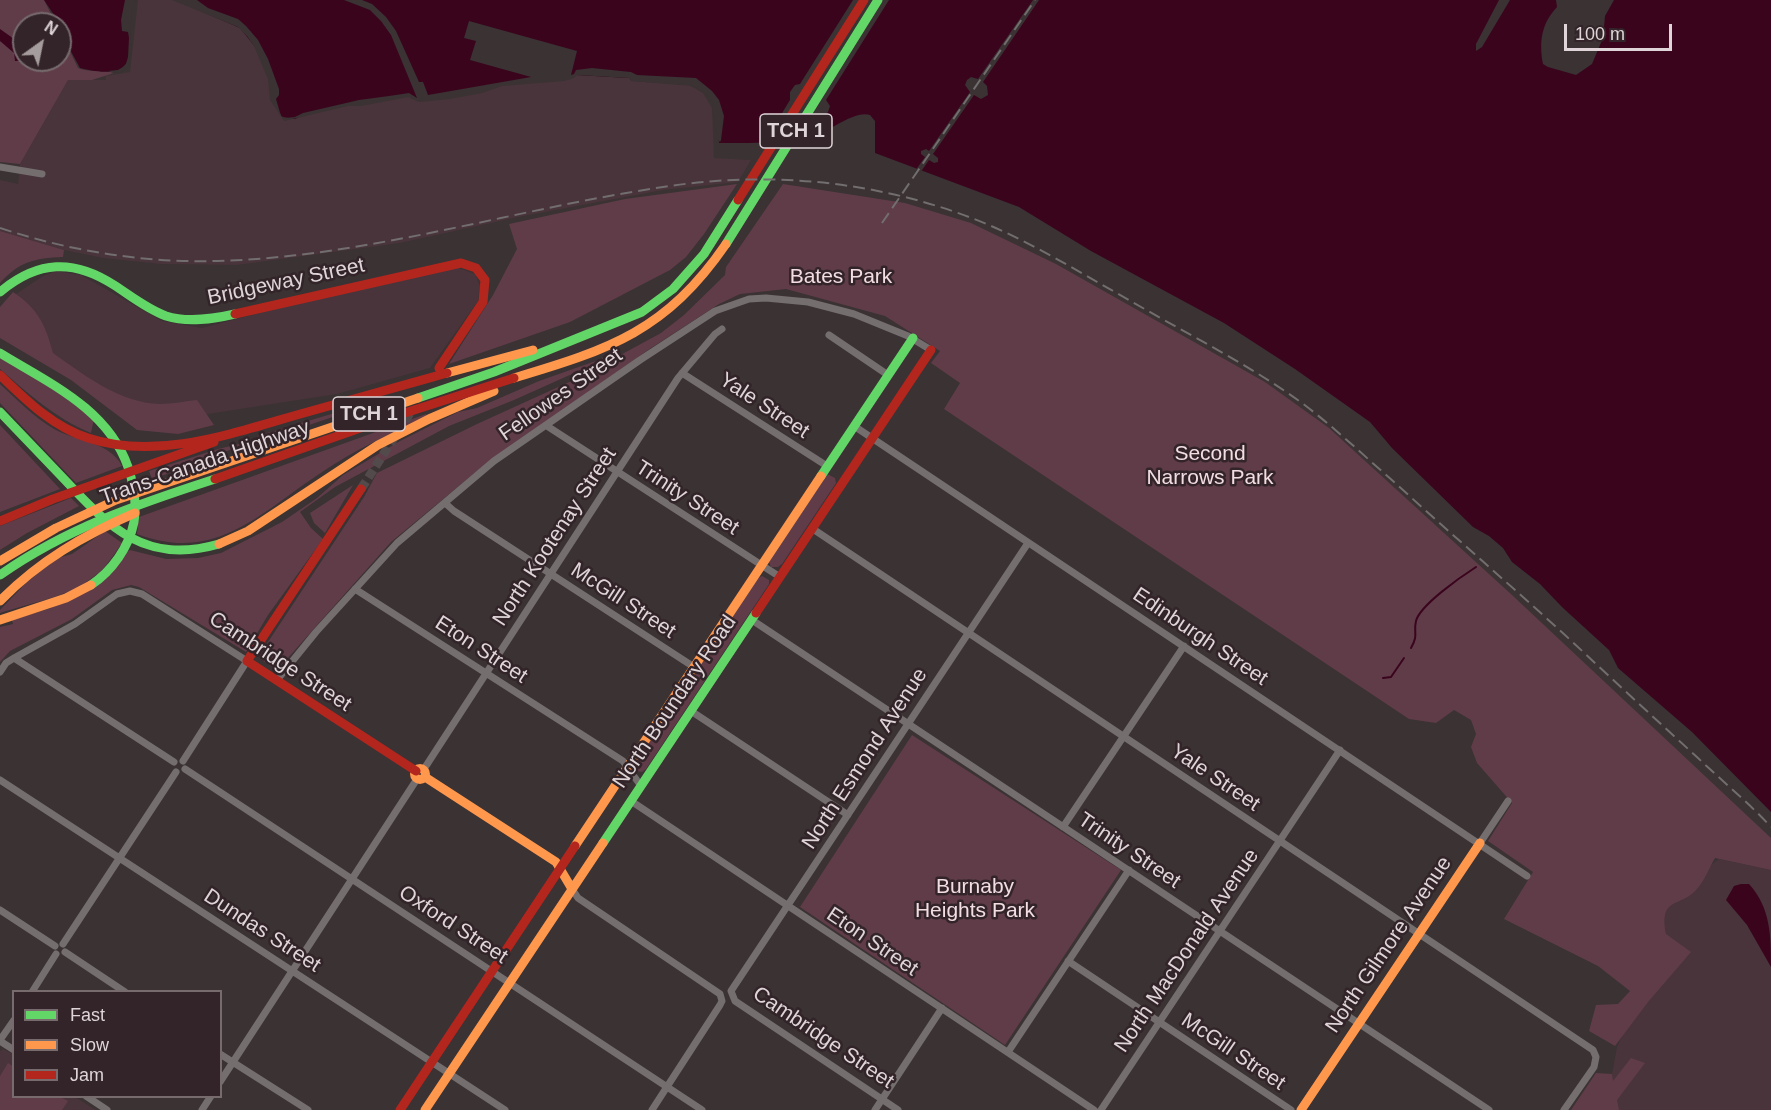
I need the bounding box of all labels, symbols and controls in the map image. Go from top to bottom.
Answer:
north arrow [12,12,72,72]
scale bar [1567,12,1675,50]
text: N [42,18,60,38]
text: 100 m [1575,24,1625,44]
road number: TCH 1 [760,114,832,148]
street label: Bridgeway Street [205,253,367,311]
park label: Bates Park [790,264,892,290]
street label: Fellowes Street [494,343,628,447]
street label: Yale Street [714,368,814,444]
road number: TCH 1 [333,397,405,431]
street label: Trans-Canada Highway [97,415,313,511]
park label: Second Narrows Park [1146,441,1274,491]
street label: North Kootenay Street [488,443,622,631]
street label: Trinity Street [631,455,743,541]
street label: McGill Street [566,558,680,644]
street label: Edinburgh Street [1128,582,1272,692]
street label: Cambridge Street [204,607,356,717]
street label: Eton Street [430,611,532,689]
street label: North Boundary Road [608,611,742,793]
street label: North Esmond Avenue [797,664,933,854]
street label: Yale Street [1166,739,1264,817]
street label: Trinity Street [1073,807,1185,895]
street label: North MacDonald Avenue [1109,844,1265,1058]
street label: North Gilmore Avenue [1321,852,1457,1038]
park label: Burnaby Heights Park [915,874,1035,924]
street label: Oxford Street [394,880,512,970]
street label: Dundas Street [199,884,325,978]
street label: Eton Street [821,902,923,982]
street label: Cambridge Street [748,982,898,1094]
legend [12,990,222,1098]
text: Fast [70,1005,105,1025]
street label: McGill Street [1176,1008,1290,1096]
text: Slow [70,1035,109,1055]
text: Jam [70,1065,104,1085]

